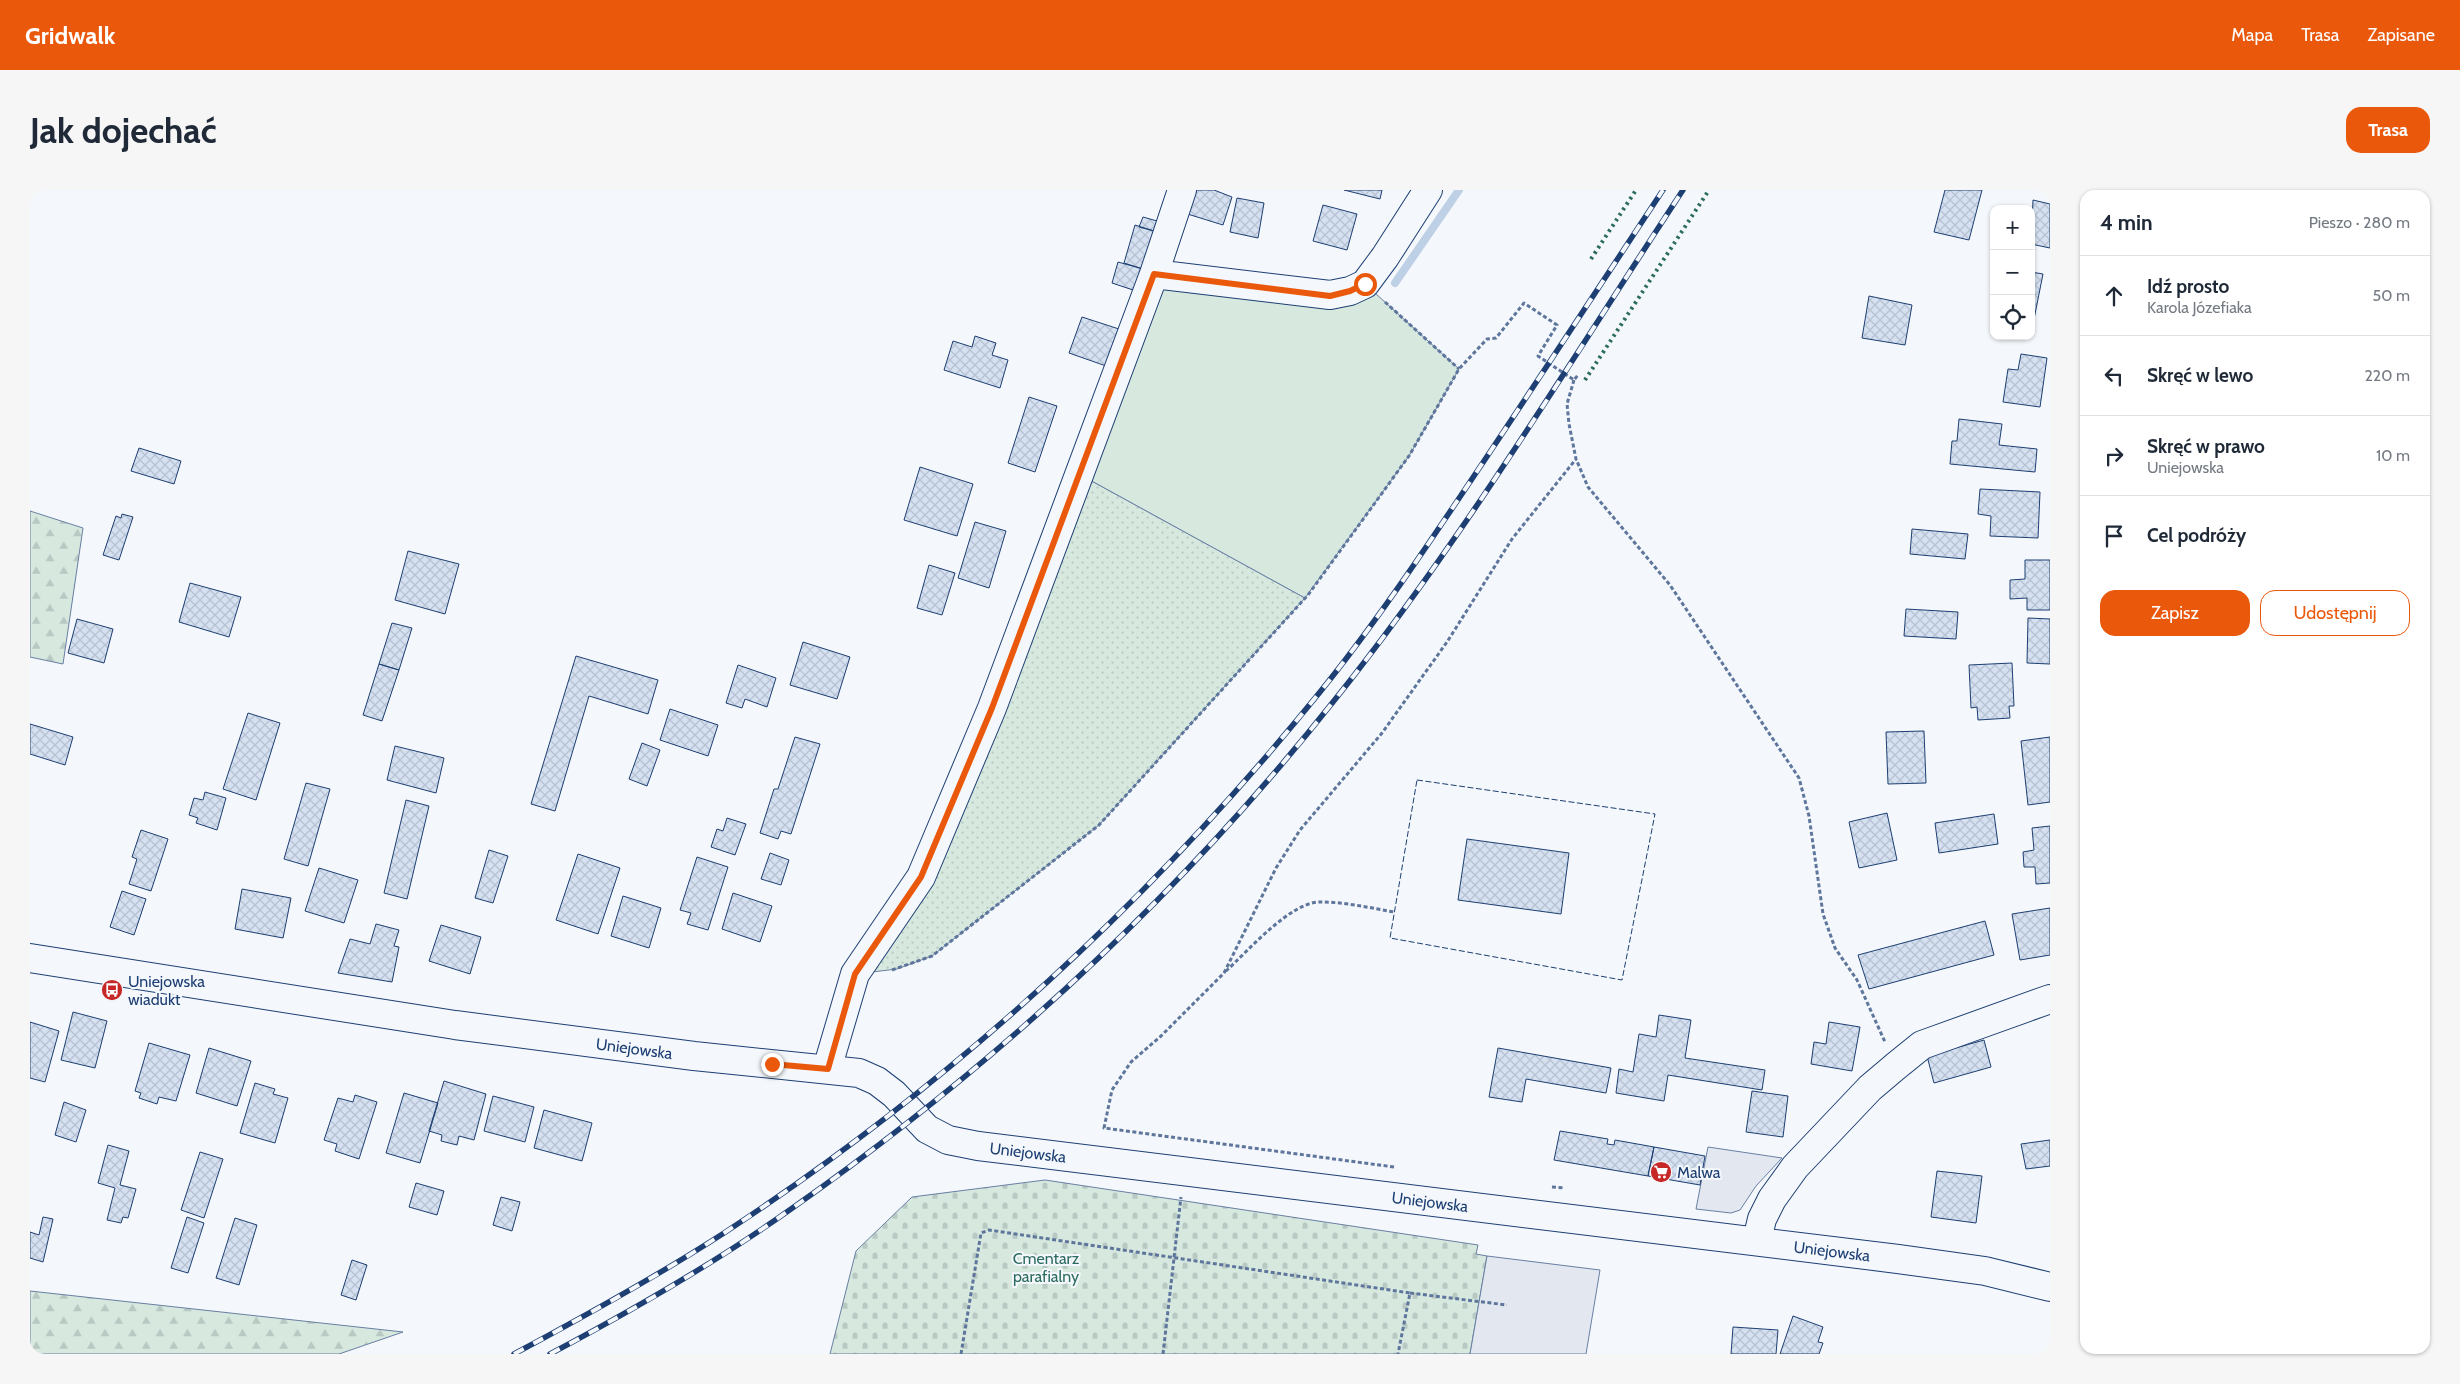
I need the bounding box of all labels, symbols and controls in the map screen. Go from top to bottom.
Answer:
text: Gridwalk [25,21,115,50]
text: Mapa [2231,24,2273,46]
text: Trasa [2301,24,2339,46]
text: Zapisane [2367,24,2435,46]
button: Trasa [2346,107,2430,153]
text: Jak dojechać [30,109,217,152]
map controls [1990,205,2035,340]
button: + [1990,205,2035,250]
text: 4 min [2100,210,2153,235]
text: Pieszo · 280 m [2309,213,2410,232]
button: − [1990,250,2035,295]
route start [1354,273,1377,296]
text: Idź prosto [2147,275,2229,298]
icon: ahead [2100,282,2128,310]
text: 50 m [2373,286,2410,305]
button: locate [1990,295,2035,340]
text: Karola Józefiaka [2147,298,2252,317]
icon: left [2100,362,2128,390]
text: Skręć w lewo [2147,364,2253,387]
text: 220 m [2364,366,2410,385]
text: Skręć w prawo [2147,435,2265,458]
icon: right [2100,442,2128,470]
text: 10 m [2376,446,2410,465]
text: Uniejowska [2147,458,2224,477]
icon: arrive [2100,522,2128,550]
text: Cel podróży [2147,524,2246,547]
button: Zapisz [2100,590,2250,636]
button: Udostępnij [2260,590,2410,636]
place label: Uniejowska wiadukt [128,972,205,1009]
bus stop icon: Uniejowska wiadukt [100,978,124,1002]
street label: Uniejowska [595,1034,674,1063]
route end [761,1053,784,1076]
street label: Uniejowska [989,1138,1068,1166]
supermarket icon: Malwa [1649,1160,1673,1184]
place label: Malwa [1677,1163,1721,1182]
street label: Uniejowska [1391,1187,1470,1216]
street label: Uniejowska [1793,1237,1872,1265]
park label: Cmentarz parafialny [1013,1249,1080,1286]

